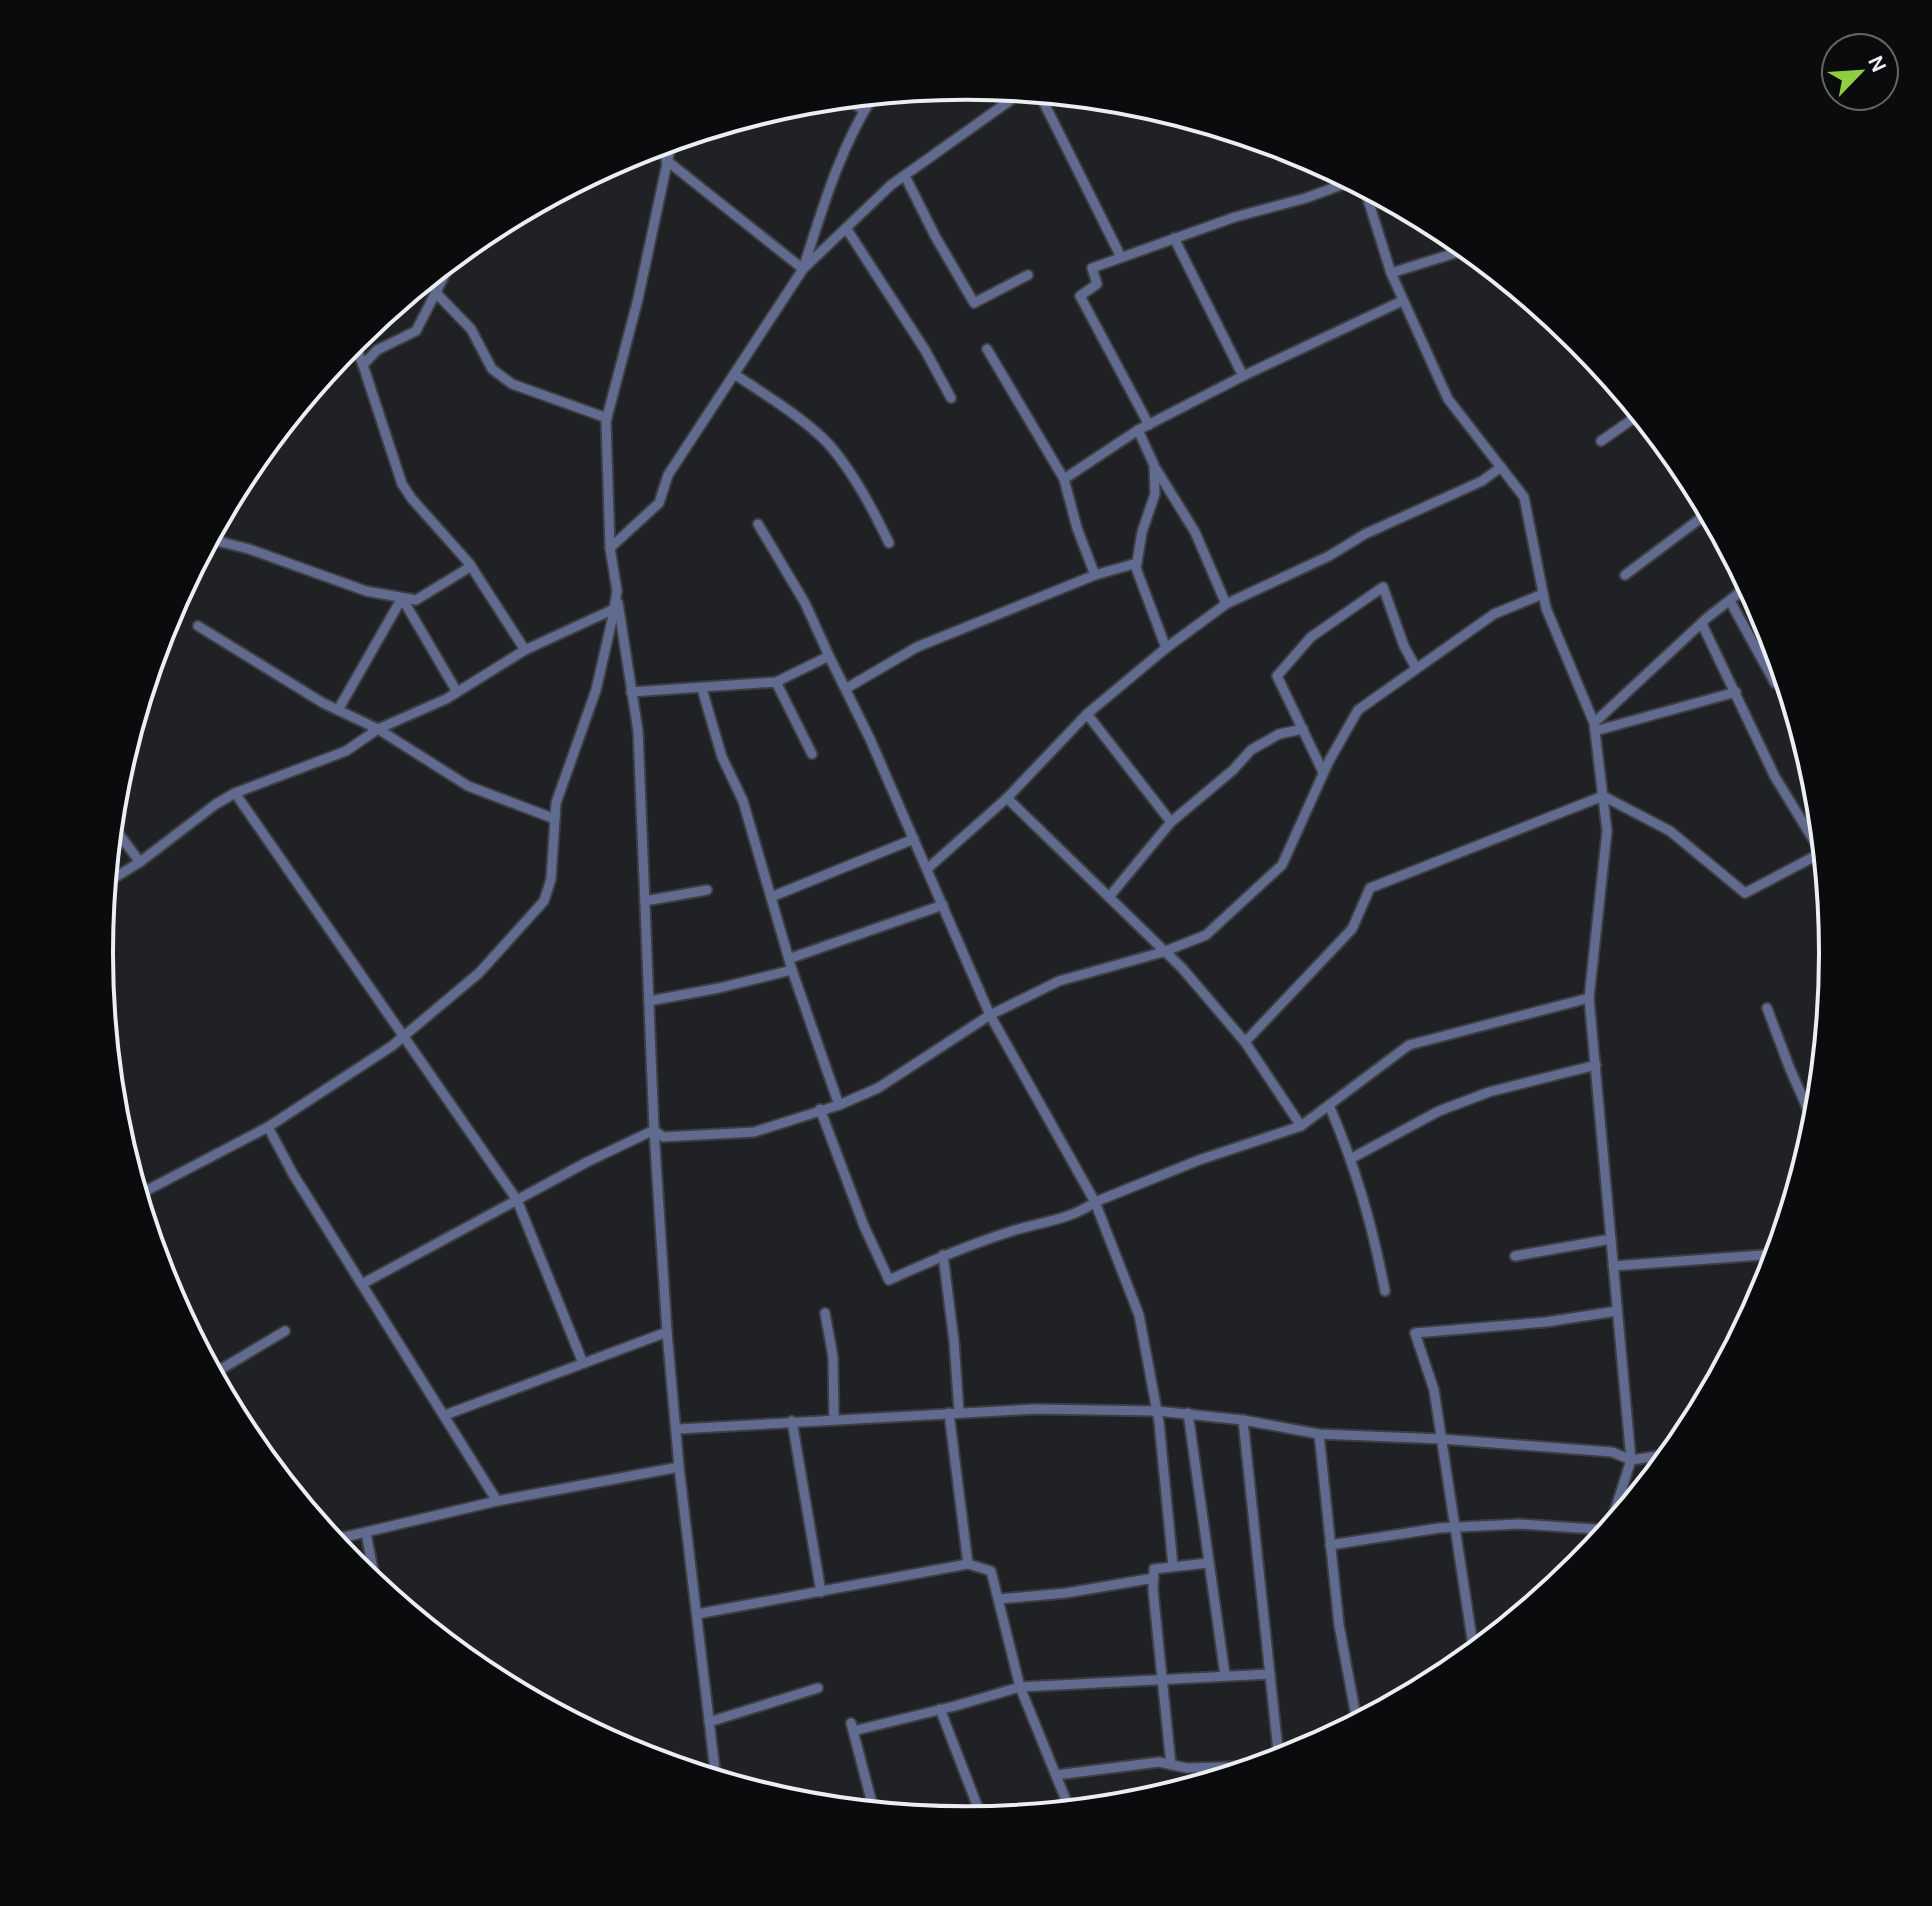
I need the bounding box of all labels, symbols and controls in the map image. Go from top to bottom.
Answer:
north arrow [1820,32,1900,112]
text: N [1862,51,1892,77]

